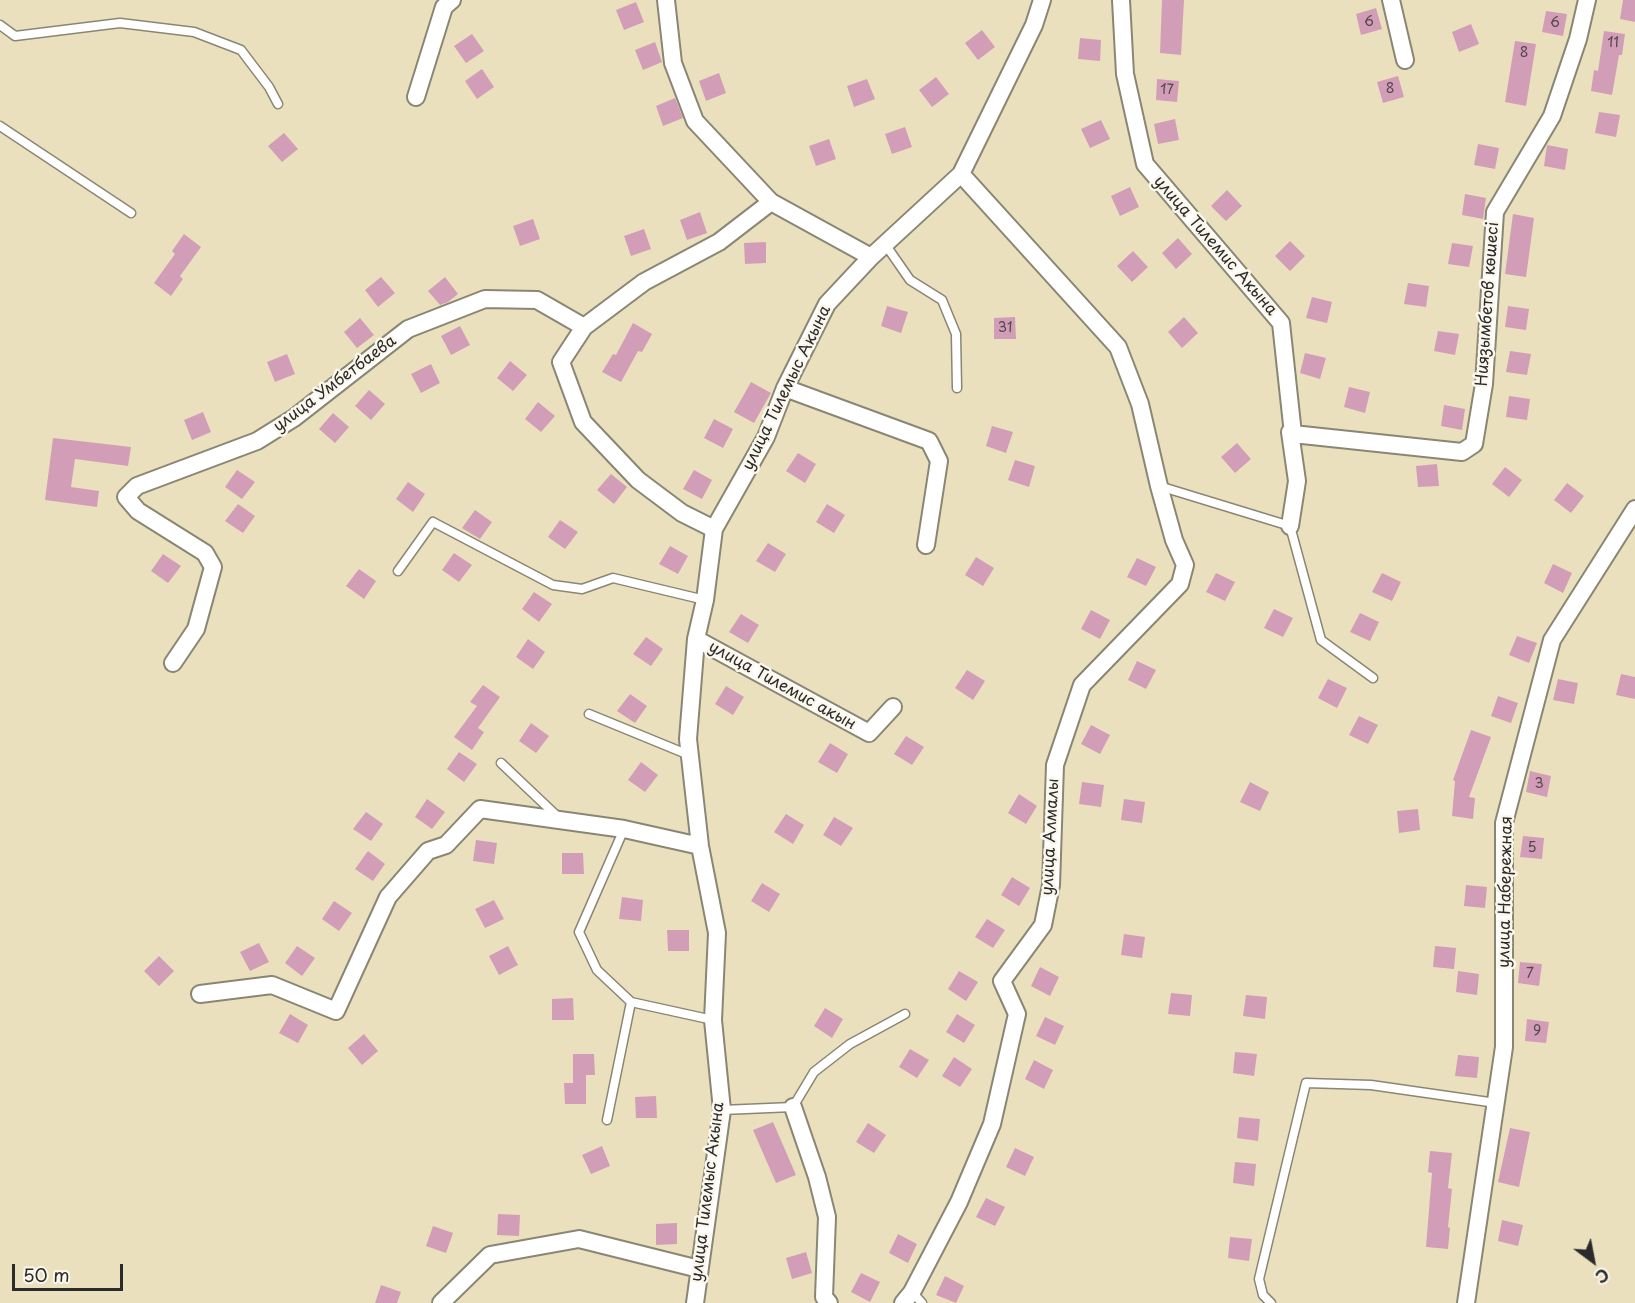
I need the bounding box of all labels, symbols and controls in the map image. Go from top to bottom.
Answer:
house number: 6 [1364,14,1374,30]
house number: 6 [1550,15,1560,31]
house number: 11 [1607,35,1619,51]
house number: 8 [1520,45,1528,61]
house number: 8 [1386,81,1394,97]
house number: 17 [1160,82,1174,98]
street label: улица Тилемис Акына [1149,172,1281,320]
street label: Ниязымбетов көшесі [1473,221,1503,387]
street label: улица Тилемыс Акына [739,303,835,473]
house number: 31 [998,320,1012,336]
street label: улица Умбетбаева [270,332,400,436]
street label: улица Тилемис акын [705,638,859,734]
house number: 3 [1534,776,1544,792]
street label: улица Алмалы [1038,778,1064,896]
street label: улица Набережная [1495,816,1517,968]
house number: 5 [1527,840,1537,856]
house number: 7 [1526,966,1534,982]
house number: 9 [1533,1023,1541,1039]
street label: улица Тилемыс Акына [687,1101,729,1283]
north arrow [1563,1231,1623,1291]
scale bar [15,1252,126,1290]
text: 50 m [23,1261,70,1288]
text: С [1591,1263,1614,1290]

